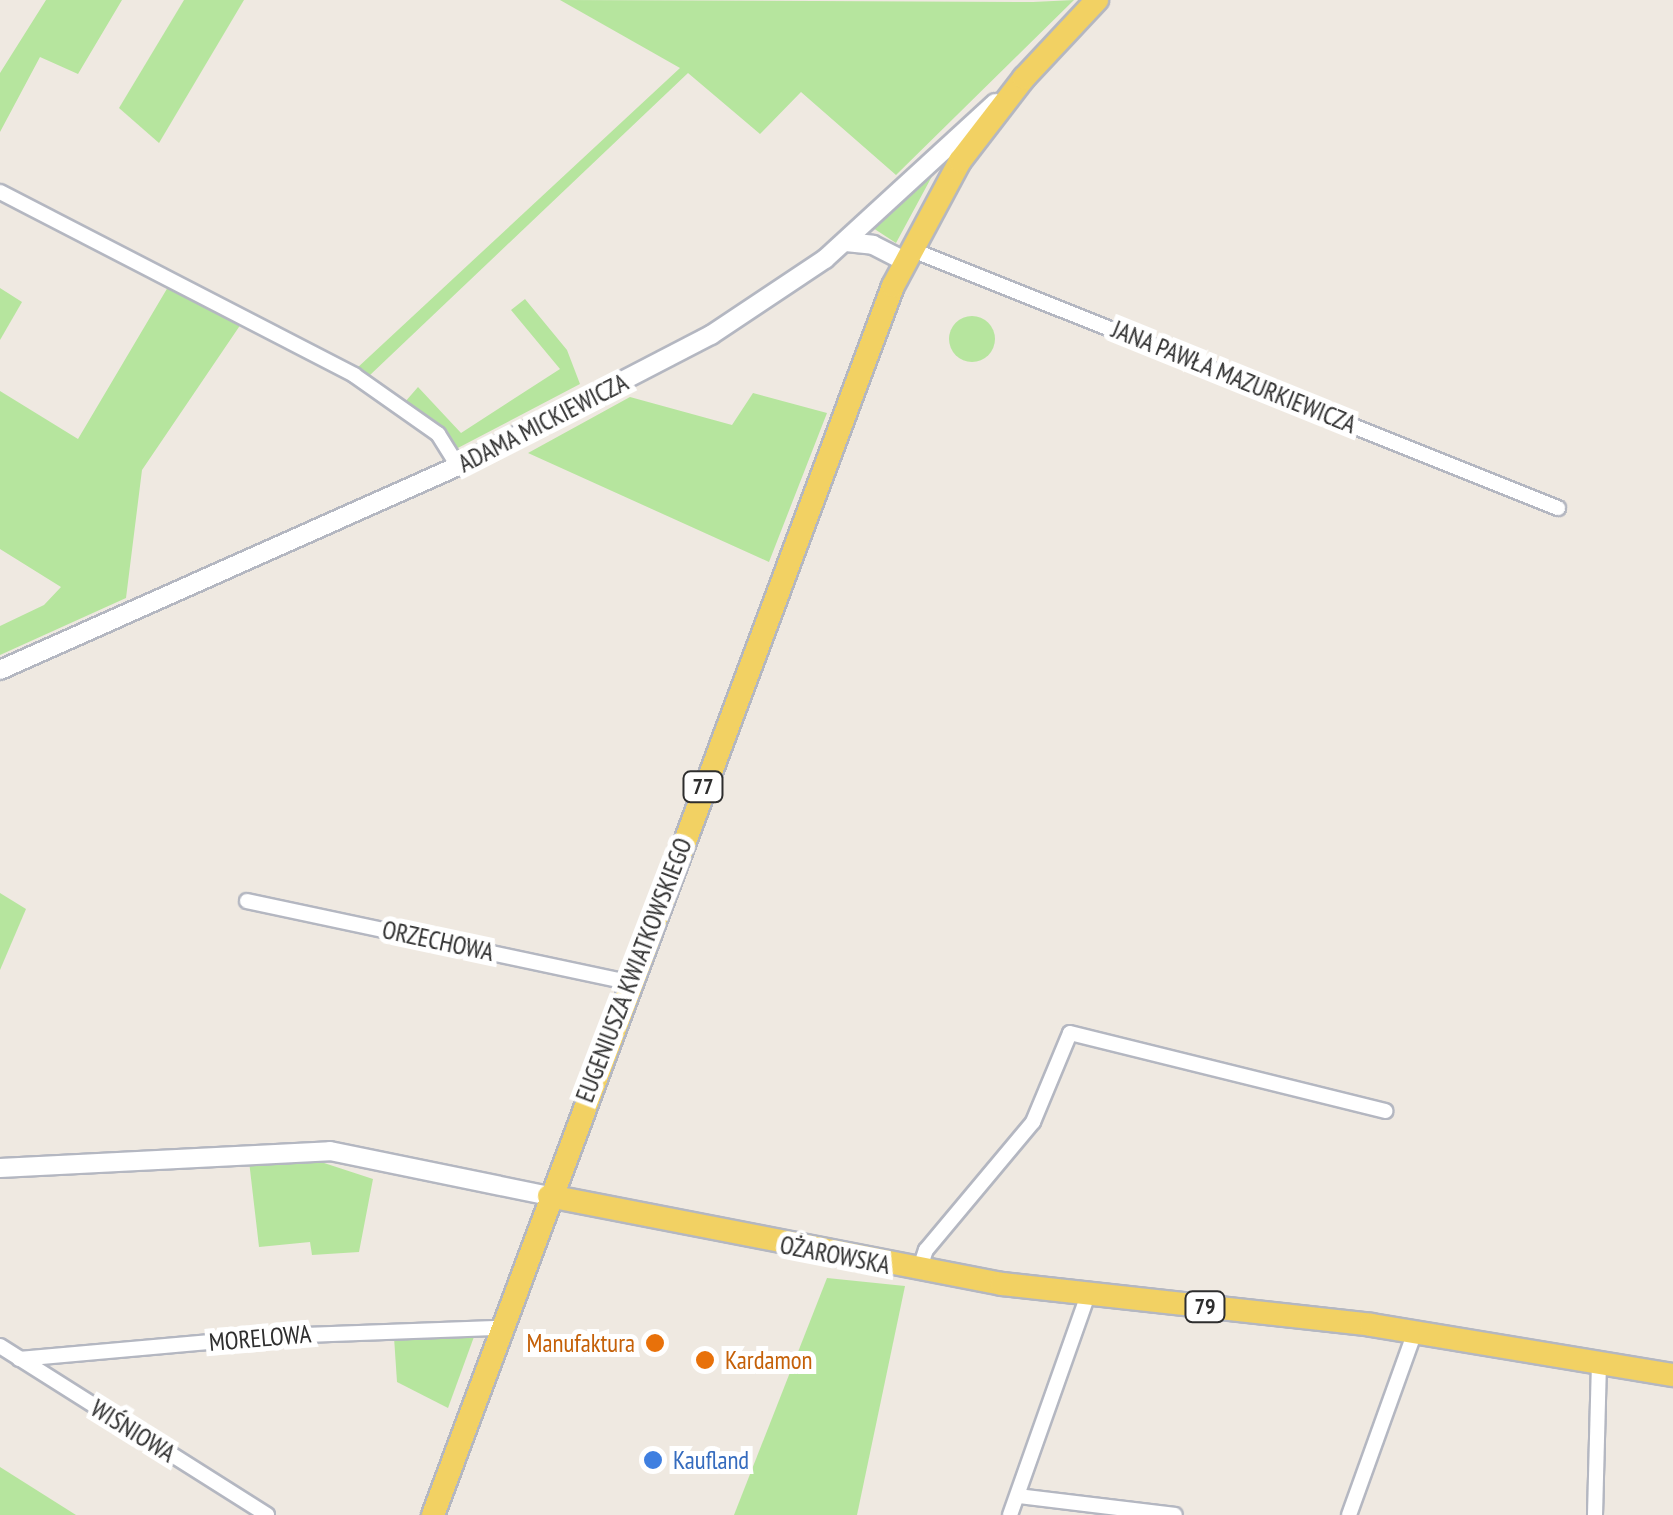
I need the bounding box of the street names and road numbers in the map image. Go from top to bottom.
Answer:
street label: JANA PAWŁA MAZURKIEWICZA [1107,314,1361,440]
street label: ADAMA MICKIEWICZA [453,367,633,479]
road number: 77 [680,770,726,804]
street label: EUGENIUSZA KWIATKOWSKIEGO [570,833,698,1107]
street label: ORZECHOWA [380,915,496,967]
street label: OŻAROWSKA [778,1230,892,1280]
road number: 79 [1182,1290,1228,1324]
street label: MORELOWA [208,1319,312,1357]
street label: WIŚNIOWA [85,1393,181,1469]

